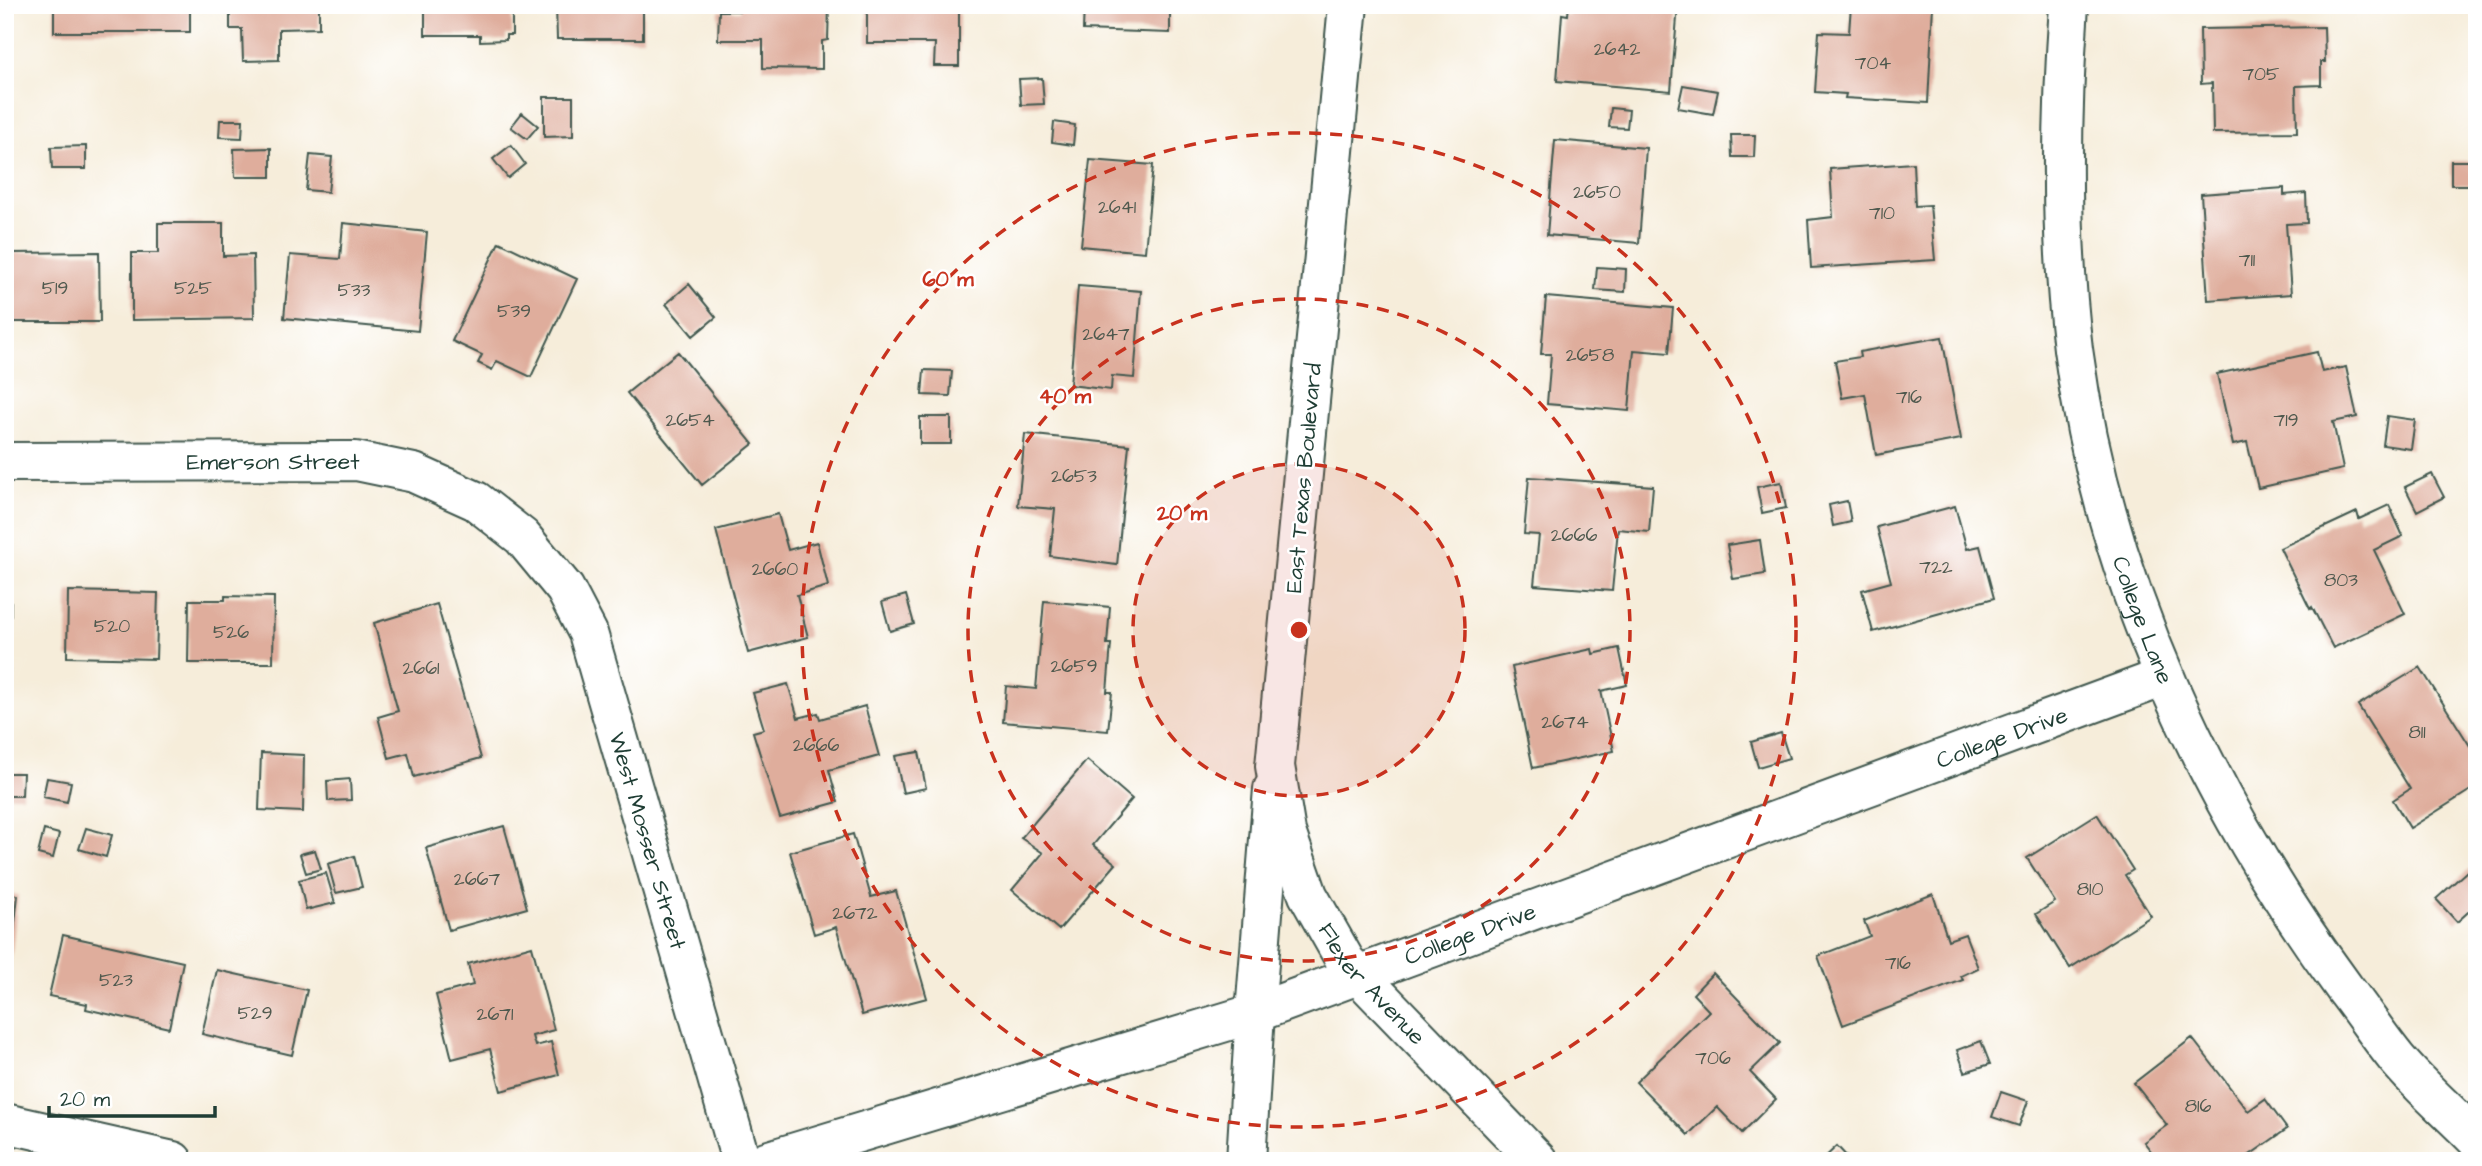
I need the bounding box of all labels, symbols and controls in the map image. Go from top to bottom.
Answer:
house number: 2642 [1594,36,1640,63]
house number: 704 [1855,50,1891,77]
house number: 705 [2242,61,2280,88]
house number: 2650 [1573,179,1621,206]
house number: 2641 [1098,194,1137,221]
house number: 710 [1869,200,1895,227]
house number: 711 [2239,247,2256,274]
text: 60 m [922,265,974,294]
house number: 519 [42,275,68,302]
house number: 525 [174,275,212,302]
house number: 533 [338,277,371,304]
house number: 539 [497,298,531,325]
house number: 2647 [1082,321,1130,348]
house number: 2658 [1566,342,1614,369]
street label: East Texas Boulevard [1278,362,1330,594]
text: 40 m [1039,382,1092,411]
house number: 716 [1896,384,1922,411]
house number: 2654 [665,407,715,434]
house number: 719 [2274,407,2298,434]
street label: Emerson Street [187,446,360,478]
house number: 2653 [1051,463,1097,490]
text: 20 m [1156,499,1208,528]
house number: 2666 [1551,522,1597,549]
street label: College Lane [2104,552,2181,689]
house number: 722 [1919,554,1953,581]
house number: 2660 [752,556,798,583]
house number: 803 [2324,567,2358,594]
house number: 520 [94,613,130,640]
centre of rings [1287,618,1311,642]
house number: 526 [213,619,249,646]
house number: 2659 [1050,653,1098,680]
house number: 2661 [402,655,440,682]
street label: College Drive [1932,699,2072,777]
house number: 2674 [1541,709,1589,736]
house number: 811 [2408,719,2426,746]
street label: West Mosser Street [601,729,694,954]
house number: 2666 [793,732,839,759]
house number: 2667 [454,866,501,893]
house number: 810 [2077,876,2103,903]
street label: College Drive [1400,896,1540,973]
house number: 2672 [832,900,878,927]
street label: Flexer Avenue [1310,917,1432,1052]
house number: 716 [1885,950,1911,977]
house number: 523 [99,967,133,994]
house number: 529 [237,1000,273,1027]
house number: 2671 [477,1001,514,1028]
house number: 706 [1695,1045,1731,1072]
scale bar [49,1075,215,1119]
text: 20 m [60,1085,111,1114]
house number: 816 [2185,1093,2211,1120]

